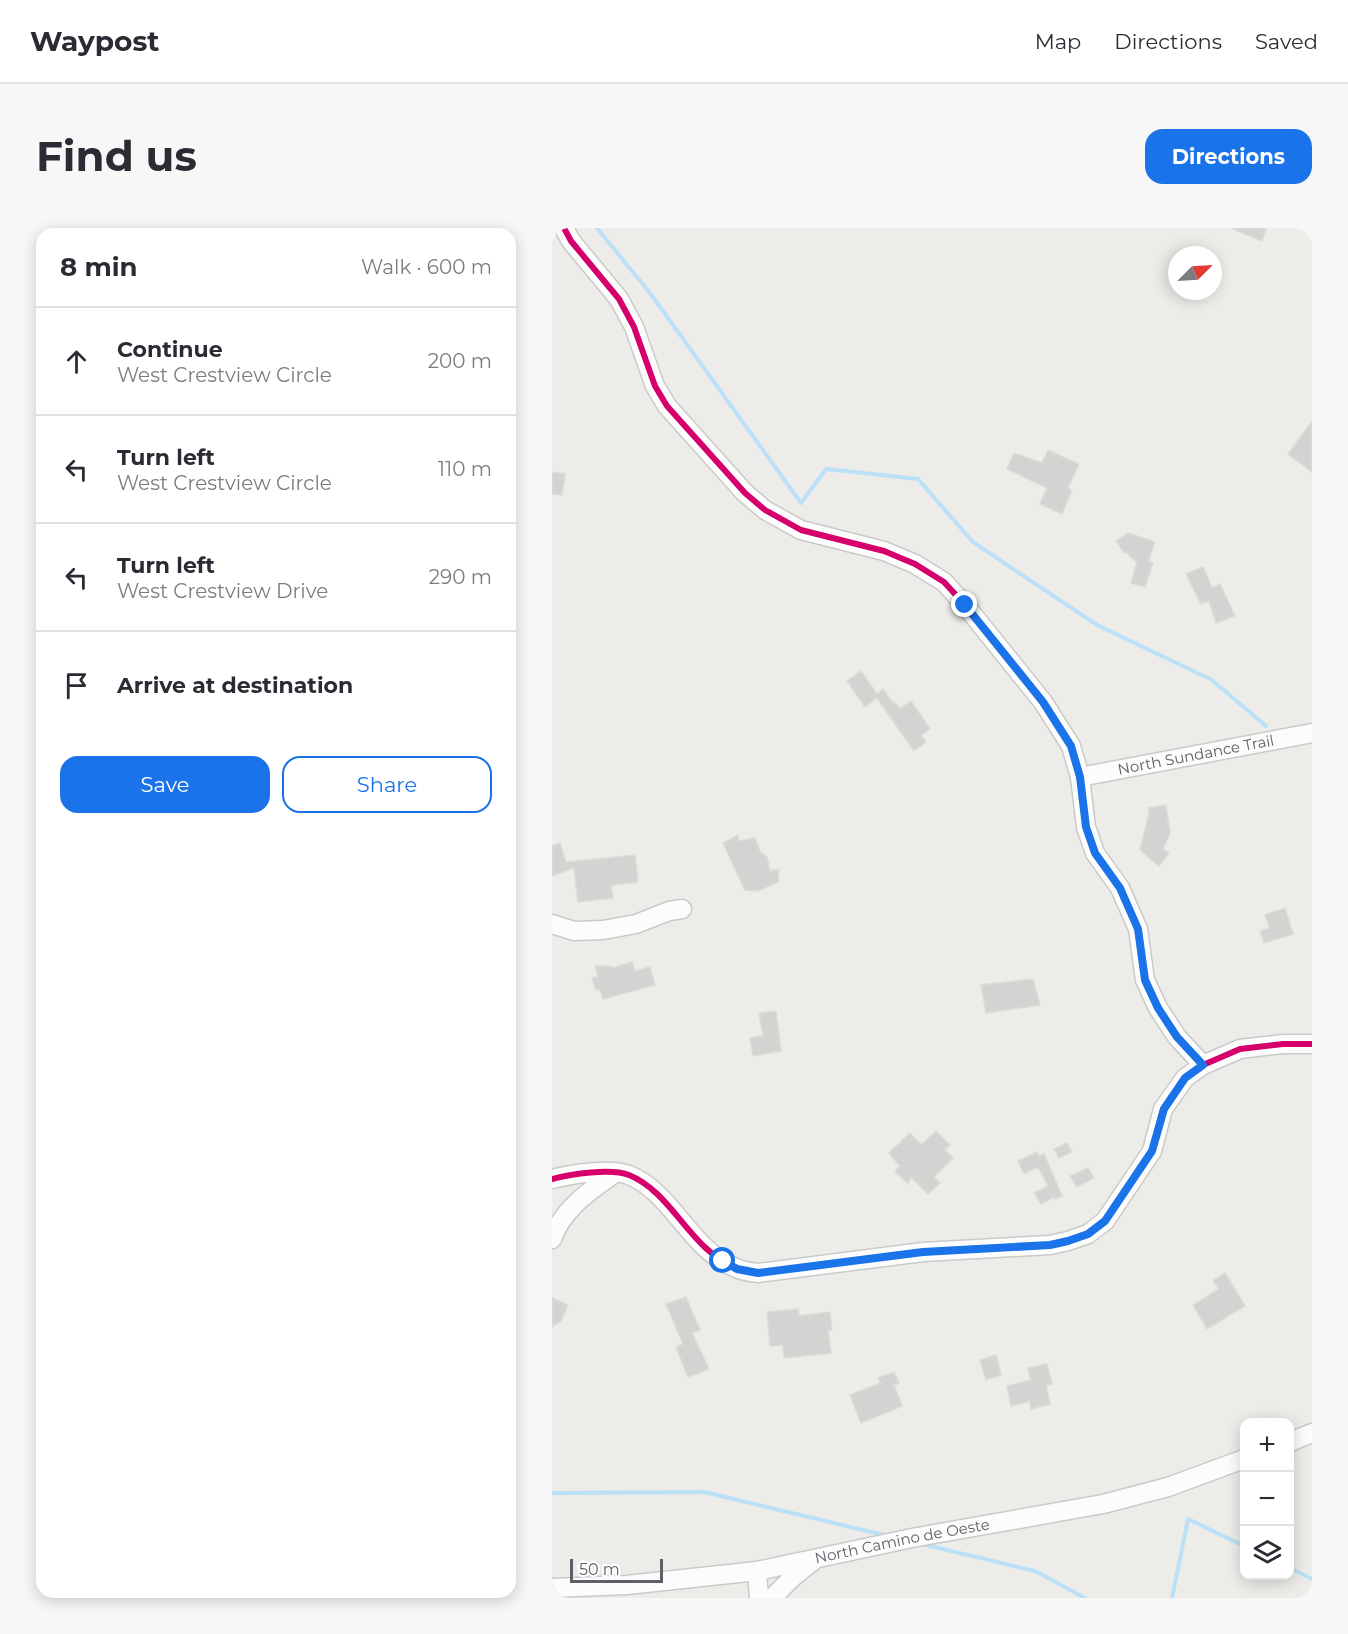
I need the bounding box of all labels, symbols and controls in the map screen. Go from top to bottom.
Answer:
text: Waypost [30,24,160,58]
text: Map [1035,29,1081,54]
text: Directions [1114,29,1222,54]
text: Saved [1255,29,1318,54]
button: Directions [1145,129,1312,184]
text: Find us [36,130,197,182]
north arrow [1168,246,1222,300]
text: 8 min [60,251,138,283]
text: Walk · 600 m [361,255,492,279]
text: Continue [117,336,223,363]
icon: ahead [60,345,93,378]
text: 200 m [428,349,492,373]
text: West Crestview Circle [117,363,332,387]
text: Turn left [117,444,215,471]
icon: left [60,453,93,486]
text: 110 m [438,457,492,481]
text: West Crestview Circle [117,471,332,495]
text: Turn left [117,552,215,579]
icon: left [60,561,93,594]
text: 290 m [429,565,492,589]
text: West Crestview Drive [117,579,328,603]
route end [951,591,977,617]
icon: arrive [60,669,93,702]
text: Arrive at destination [117,672,353,699]
street label: North Sundance Trail [1116,730,1276,779]
button: Save [60,756,270,813]
button: Share [282,756,492,813]
route start [709,1247,735,1273]
map controls [1240,1418,1294,1580]
button: + [1240,1418,1294,1472]
button: − [1240,1472,1294,1526]
street label: North Camino de Oeste [813,1514,991,1567]
button: layers [1240,1526,1294,1580]
scale bar [570,1556,663,1584]
text: 50 m [579,1560,620,1579]

